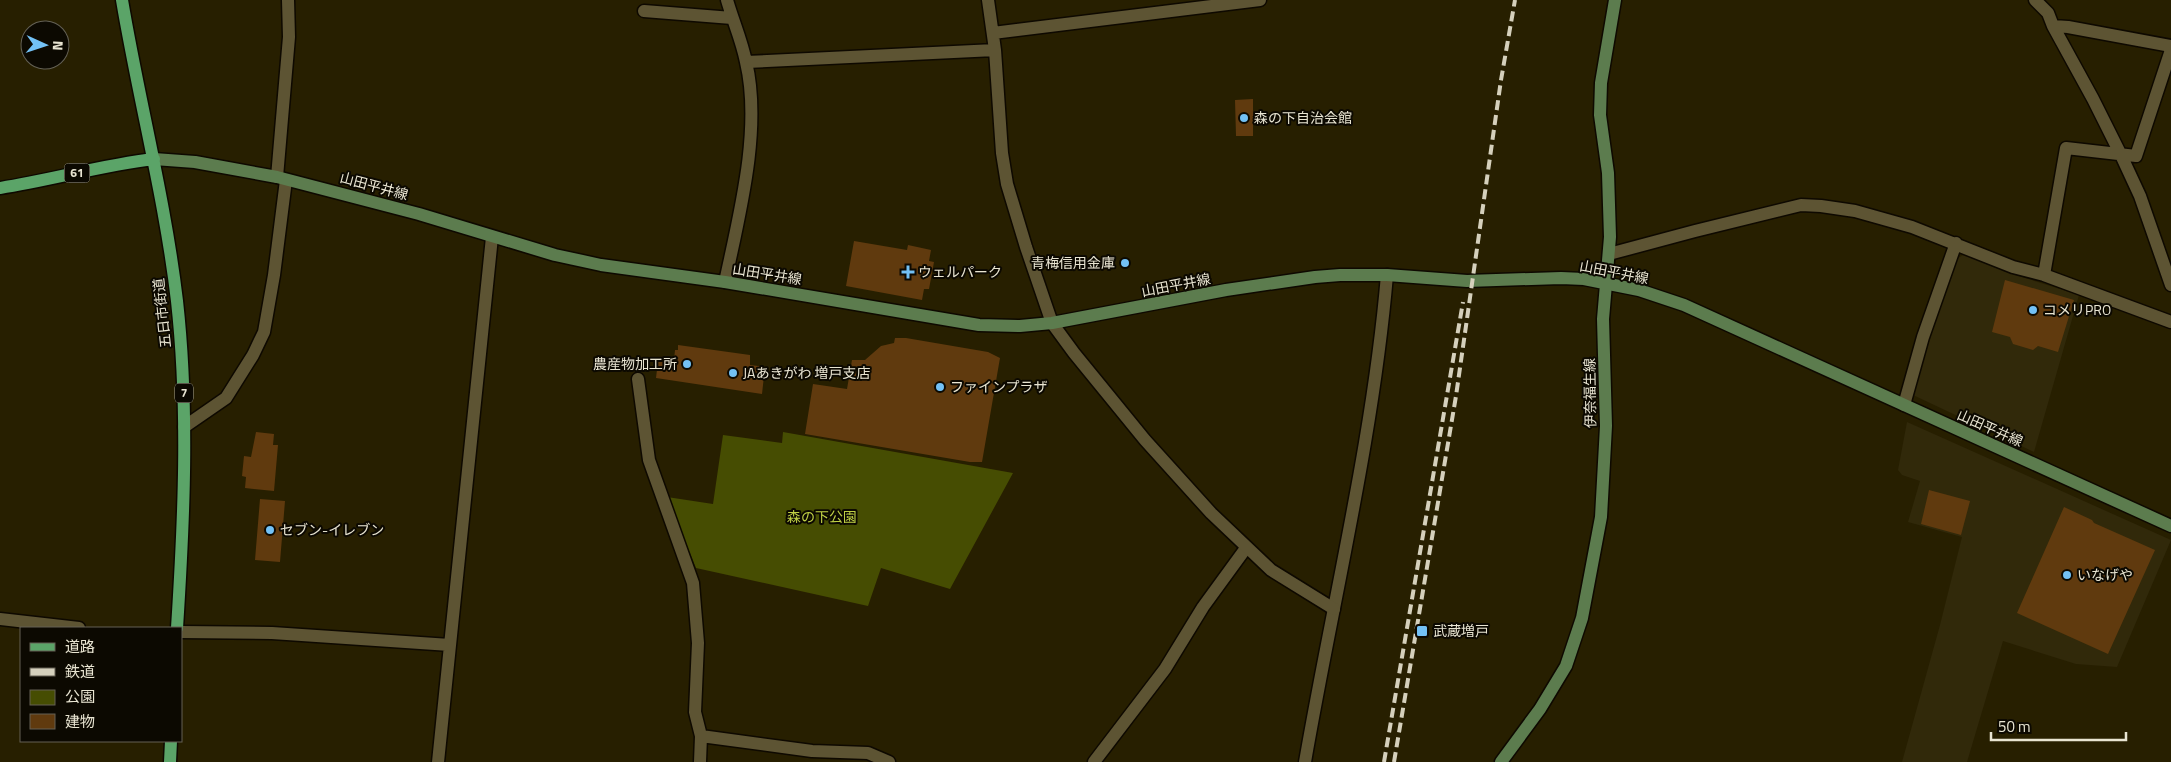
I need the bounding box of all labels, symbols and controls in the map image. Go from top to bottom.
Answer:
north arrow [20,20,70,70]
text: N [48,40,69,51]
place label: 森の下自治会館 [1254,107,1352,128]
marker: 森の下自治会館 [1238,112,1250,124]
road number: 61 [64,164,90,182]
street label: 山田平井線 [338,166,411,205]
place label: 青梅信用金庫 [1031,252,1115,273]
street label: 山田平井線 [1578,255,1650,288]
marker: 青梅信用金庫 [1119,257,1131,269]
street label: 山田平井線 [731,258,803,289]
place label: ウェルパーク [918,261,1002,282]
marker: ウェルパーク [902,266,914,278]
street label: 山田平井線 [1140,268,1212,301]
street label: 五日市街道 [147,277,176,349]
place label: コメリPRO [2043,299,2111,320]
marker: コメリPRO [2027,304,2039,316]
place label: 農産物加工所 [593,353,677,374]
marker: 農産物加工所 [681,358,693,370]
street label: 伊奈福生線 [1578,358,1601,428]
place label: JAあきがわ 増戸支店 [743,362,870,383]
marker: JAあきがわ 増戸支店 [727,367,739,379]
place label: ファインプラザ [950,376,1048,397]
marker: ファインプラザ [934,381,946,393]
road number: 7 [175,383,193,402]
street label: 山田平井線 [1954,404,2026,451]
park label: 森の下公園 [787,506,857,527]
place label: セブン-イレブン [280,519,384,540]
marker: セブン-イレブン [264,524,276,536]
place label: いなげや [2077,564,2133,585]
marker: いなげや [2061,569,2073,581]
place label: 武蔵増戸 [1433,620,1489,641]
marker: 武蔵増戸 [1415,624,1429,638]
legend [20,627,182,742]
text: 道路 [65,635,95,658]
text: 鉄道 [65,660,95,683]
text: 公園 [65,685,95,708]
text: 建物 [65,710,95,733]
scale bar [1991,710,2126,742]
text: 50 m [1998,715,2031,738]

